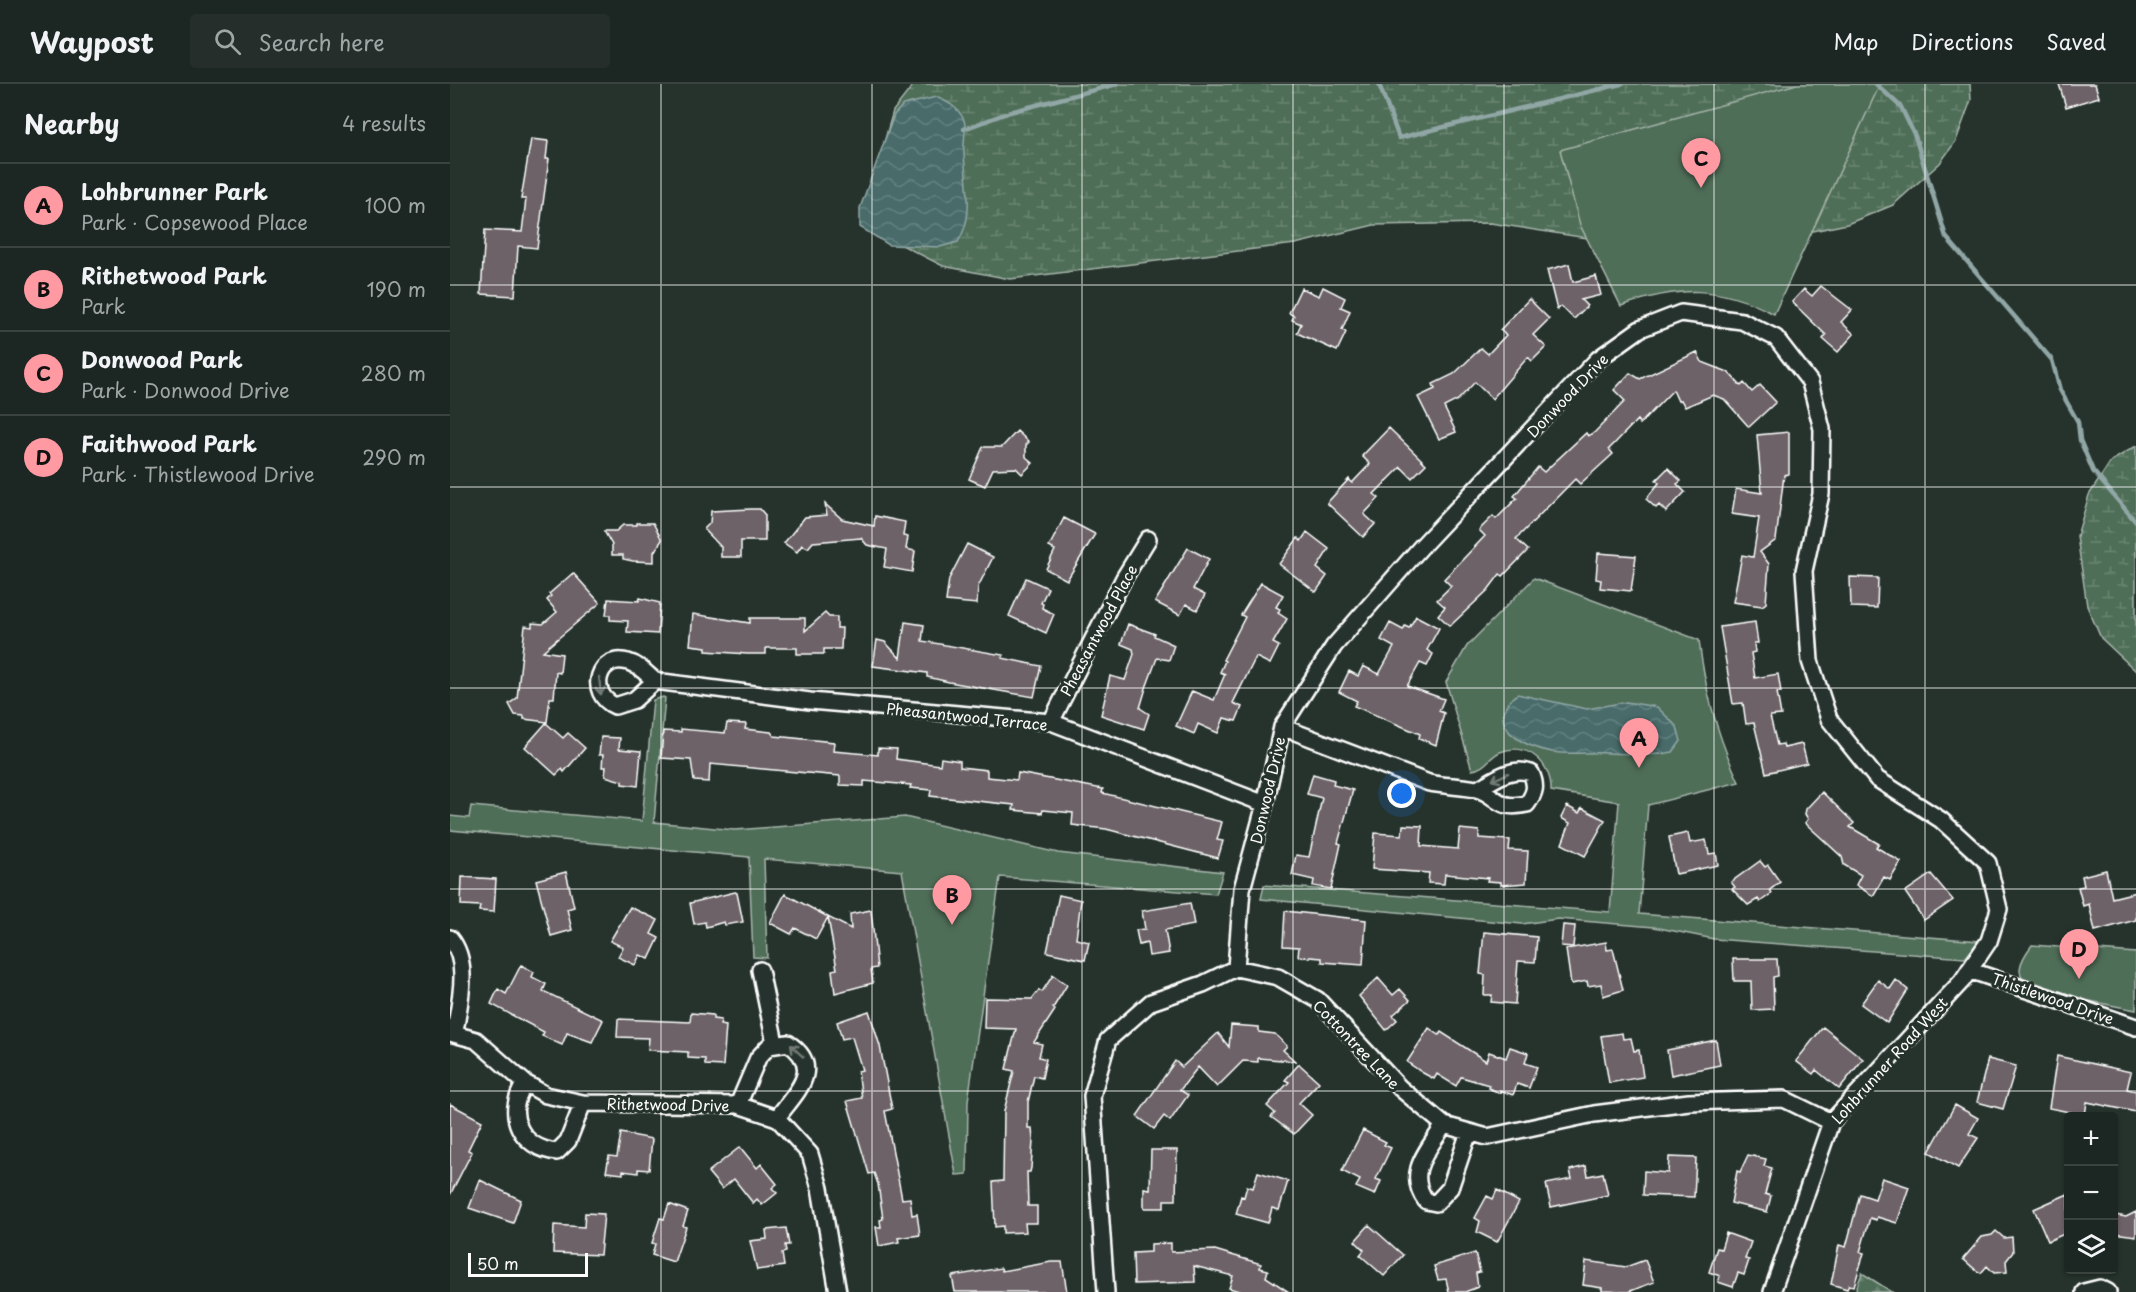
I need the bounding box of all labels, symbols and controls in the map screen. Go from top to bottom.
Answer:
search box [190,14,610,68]
text: Waypost [30,20,154,63]
icon: search [211,25,244,58]
text: Search here [259,25,385,58]
text: Map [1833,25,1878,57]
text: Directions [1911,25,2013,57]
text: Saved [2046,25,2106,57]
text: Nearby [24,104,119,143]
text: 4 results [342,108,426,138]
pin: C [1682,138,1720,188]
text: Lohbrunner Park [81,174,268,207]
text: A [36,190,51,220]
text: 100 m [365,190,426,220]
text: Park · Copsewood Place [81,207,308,237]
text: Rithetwood Park [81,258,267,291]
text: B [37,274,50,304]
text: 190 m [367,274,426,304]
text: Park [81,291,126,321]
text: Donwood Park [81,342,243,375]
street label: Donwood Drive [1521,348,1613,442]
text: C [36,358,51,388]
text: 280 m [361,358,426,388]
text: Park · Donwood Drive [81,375,290,405]
text: Faithwood Park [81,426,257,459]
text: D [36,442,51,472]
text: 290 m [362,442,426,472]
text: Park · Thistlewood Drive [81,459,315,489]
street label: Pheasantwood Place [1054,560,1142,700]
one-way arrow [595,675,606,695]
street label: Pheasantwood Terrace [885,696,1049,736]
pin: A [1620,718,1658,768]
street label: Donwood Drive [1244,734,1290,846]
one-way arrow [1492,771,1510,783]
your location [1387,779,1416,808]
pin: B [932,876,972,925]
pin: D [2060,930,2098,979]
street label: Thistlewood Drive [1989,966,2117,1030]
street label: Lohbrunner Road West [1826,991,1952,1129]
street label: Cottontree Lane [1308,994,1406,1094]
one-way arrow [789,1044,804,1058]
street label: Rithetwood Drive [606,1091,730,1117]
map controls [2064,1112,2118,1274]
button: + [2064,1112,2118,1166]
button: − [2064,1166,2118,1220]
button: layers [2064,1220,2118,1274]
scale bar [468,1250,588,1278]
text: 50 m [477,1251,518,1275]

